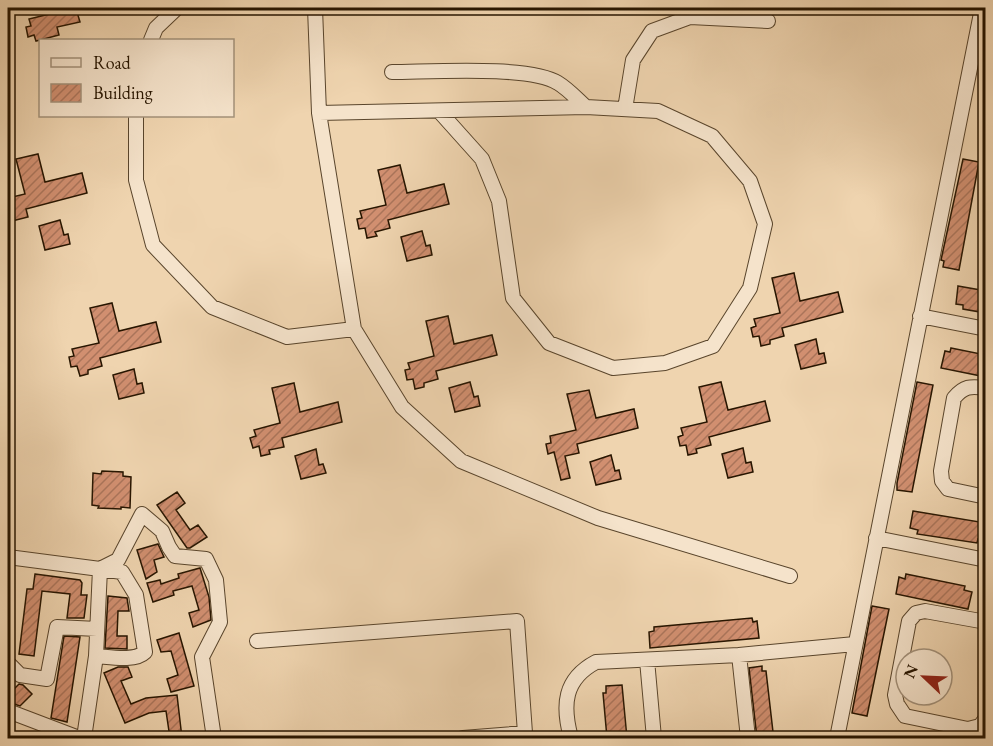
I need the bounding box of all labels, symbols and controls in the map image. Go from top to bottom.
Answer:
legend [39,39,234,117]
text: Road [93,51,132,74]
text: Building [93,81,153,104]
north arrow [894,647,954,707]
text: N [898,661,923,681]

